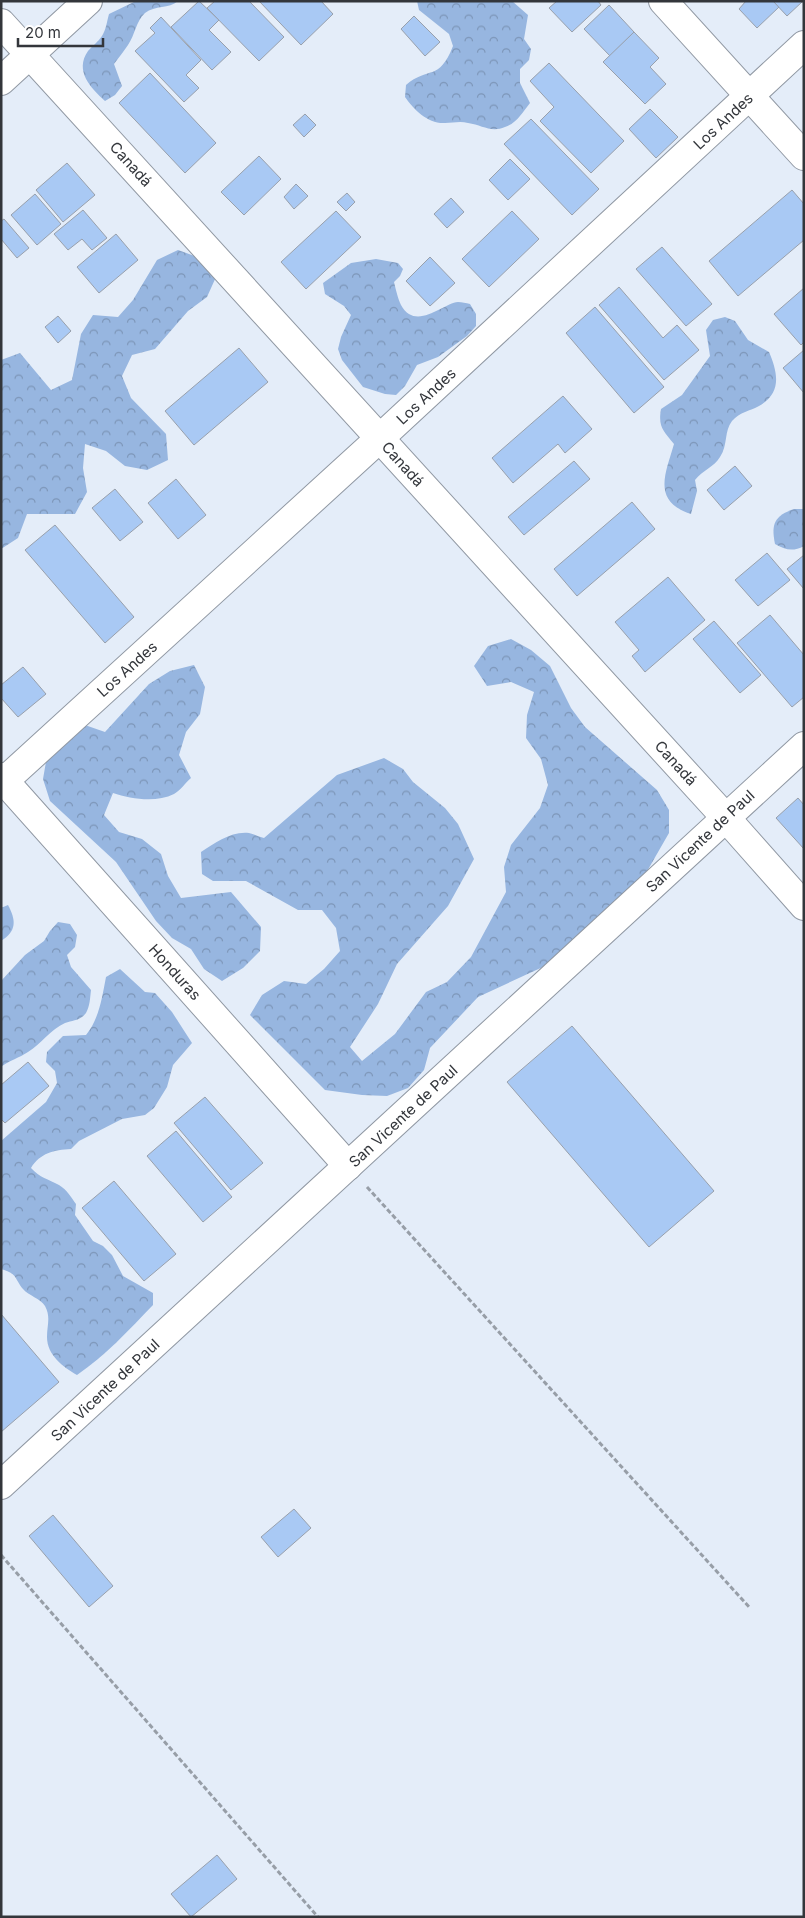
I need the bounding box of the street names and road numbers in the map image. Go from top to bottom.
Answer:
street label: Los Andes [689,89,757,153]
street label: Canadá [106,137,156,191]
street label: Los Andes [392,364,460,428]
street label: Canadá [378,437,428,491]
street label: Los Andes [93,637,161,701]
street label: Canadá [651,736,701,790]
street label: San Vicente de Paul [642,786,758,896]
street label: Honduras [145,940,205,1004]
street label: San Vicente de Paul [345,1061,461,1171]
street label: San Vicente de Paul [47,1335,163,1445]

